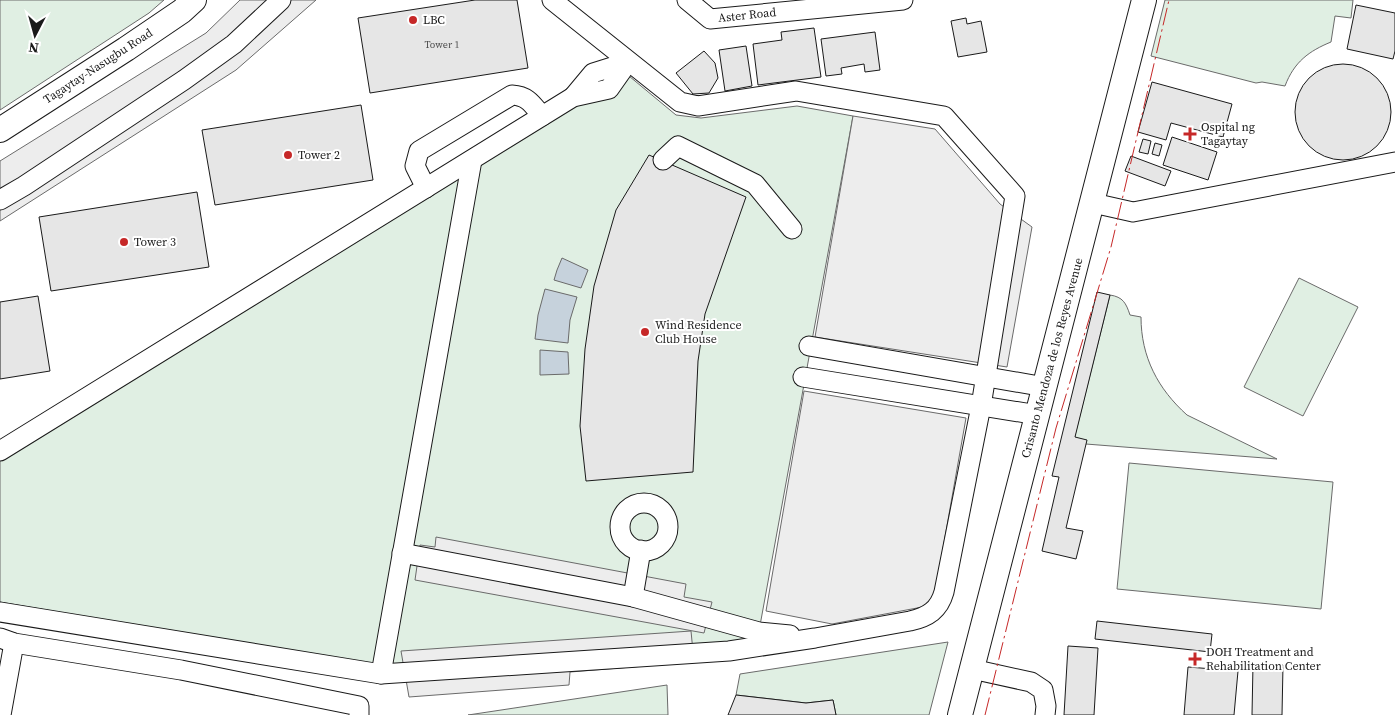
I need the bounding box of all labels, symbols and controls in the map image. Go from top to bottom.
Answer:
street label: Aster Road [717,4,777,26]
north arrow [10,10,60,60]
place label: LBC [423,12,445,28]
marker: LBC [407,14,419,26]
street label: Tagaytay-Nasugbu Road [40,25,156,107]
text: N [28,37,40,58]
house number: Tower 1 [425,38,459,51]
place label: Ospital ng Tagaytay [1201,119,1255,149]
marker: Ospital ng Tagaytay [1183,127,1197,141]
place label: Tower 2 [298,147,340,163]
marker: Tower 2 [282,149,294,161]
place label: Tower 3 [134,234,176,250]
marker: Tower 3 [118,236,130,248]
street label: Crisanto Mendoza de los Reyes Avenue [1018,256,1086,460]
place label: Wind Residence Club House [655,317,742,347]
marker: Wind Residence Club House [639,326,651,338]
place label: DOH Treatment and Rehabilitation Center [1206,644,1321,674]
marker: DOH Treatment and Rehabilitation Center [1188,652,1202,666]

